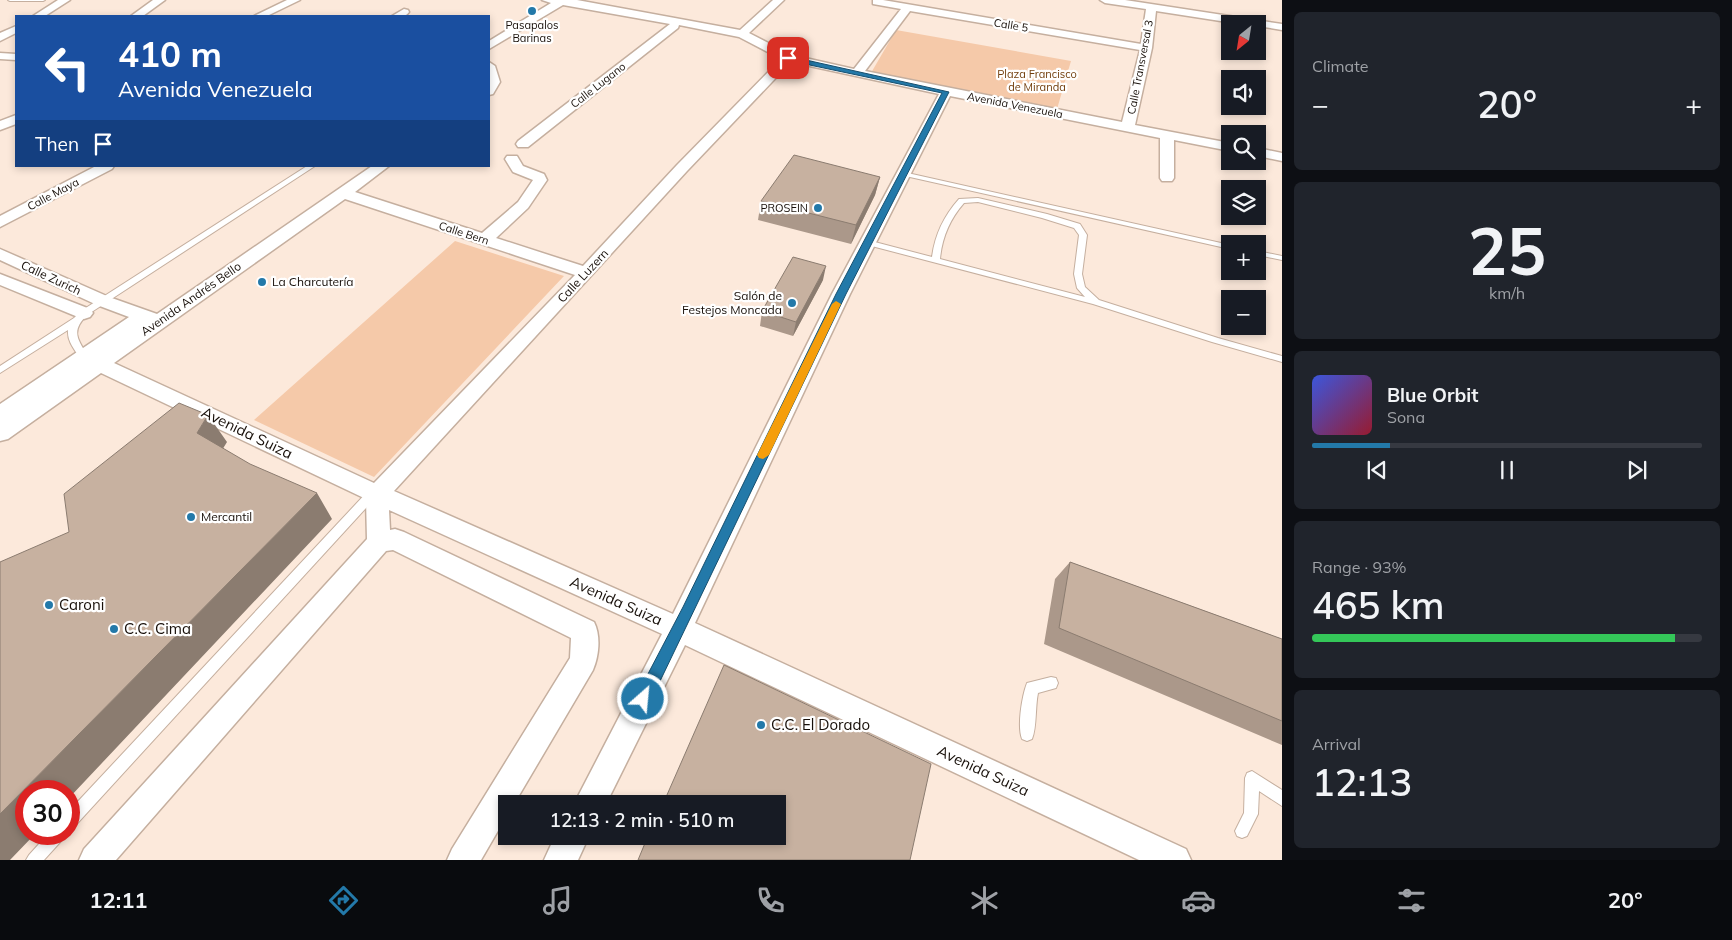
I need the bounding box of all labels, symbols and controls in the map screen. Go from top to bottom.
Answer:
marker: Pasapalos Barinas [526,5,538,17]
street label: Calle 5 [993,15,1030,35]
north arrow [1221,15,1266,60]
map controls [1221,15,1266,335]
place label: Pasapalos Barinas [505,18,559,45]
street label: Calle Transversal 3 [1124,19,1156,115]
text: 410 m [118,32,222,76]
icon: left [35,35,100,100]
pin [767,37,809,79]
icon: arrive [774,44,802,72]
text: Climate [1312,56,1368,76]
street label: Calle Lugano [568,59,628,111]
park label: Plaza Francisco de Miranda [997,67,1077,94]
button: sound [1221,70,1266,115]
text: Avenida Venezuela [118,75,313,103]
text: 20° [1477,80,1537,128]
text: − [1312,87,1329,122]
text: + [1685,87,1702,122]
street label: Avenida Venezuela [966,89,1064,121]
button: search [1221,125,1266,170]
icon: arrive [89,130,117,158]
text: Then [35,132,79,156]
street label: Calle Maya [25,175,81,213]
button: layers [1221,180,1266,225]
place label: PROSEIN [760,201,808,215]
marker: PROSEIN [812,202,824,214]
text: 25 [1468,210,1546,291]
street label: Calle Bern [437,218,491,248]
button: + [1221,235,1266,280]
street label: Calle Luzern [554,246,611,306]
street label: Calle Zurich [19,257,84,298]
street label: Avenida Andrés Bello [138,258,244,339]
place label: La Charcutería [272,274,354,289]
marker: La Charcutería [256,276,268,288]
text: km/h [1489,283,1525,303]
place label: Salón de Festejos Moncada [682,288,782,317]
button: − [1221,290,1266,335]
marker: Salón de Festejos Moncada [786,297,798,309]
text: Blue Orbit [1387,383,1478,407]
street label: Avenida Suiza [198,402,296,463]
text: Sona [1387,407,1425,427]
icon: previous [1363,456,1391,484]
icon: pause [1493,456,1521,484]
icon: next [1623,456,1651,484]
place label: Mercantil [201,509,252,524]
marker: Mercantil [185,511,197,523]
text: Range · 93% [1312,557,1407,577]
street label: Avenida Suiza [567,572,665,629]
text: 465 km [1312,581,1445,629]
place label: Caroni [59,595,104,614]
marker: Caroni [43,599,55,611]
place label: C.C. Cima [124,619,191,638]
marker: C.C. Cima [108,623,120,635]
position arrow [616,672,668,724]
place label: C.C. El Dorado [771,715,870,734]
marker: C.C. El Dorado [755,719,767,731]
text: Arrival [1312,734,1361,754]
street label: Avenida Suiza [934,741,1032,800]
text: 12:13 [1312,758,1412,806]
speed limit sign: 30 [15,780,80,845]
text: 12:13 · 2 min · 510 m [549,808,735,832]
icon: directions [326,883,361,918]
icon: music [540,883,575,918]
icon: phone [753,883,788,918]
icon: climate [967,883,1002,918]
icon: car [1181,883,1216,918]
icon: filters [1394,883,1429,918]
text: 12:11 [89,886,148,914]
text: 20° [1608,886,1643,914]

